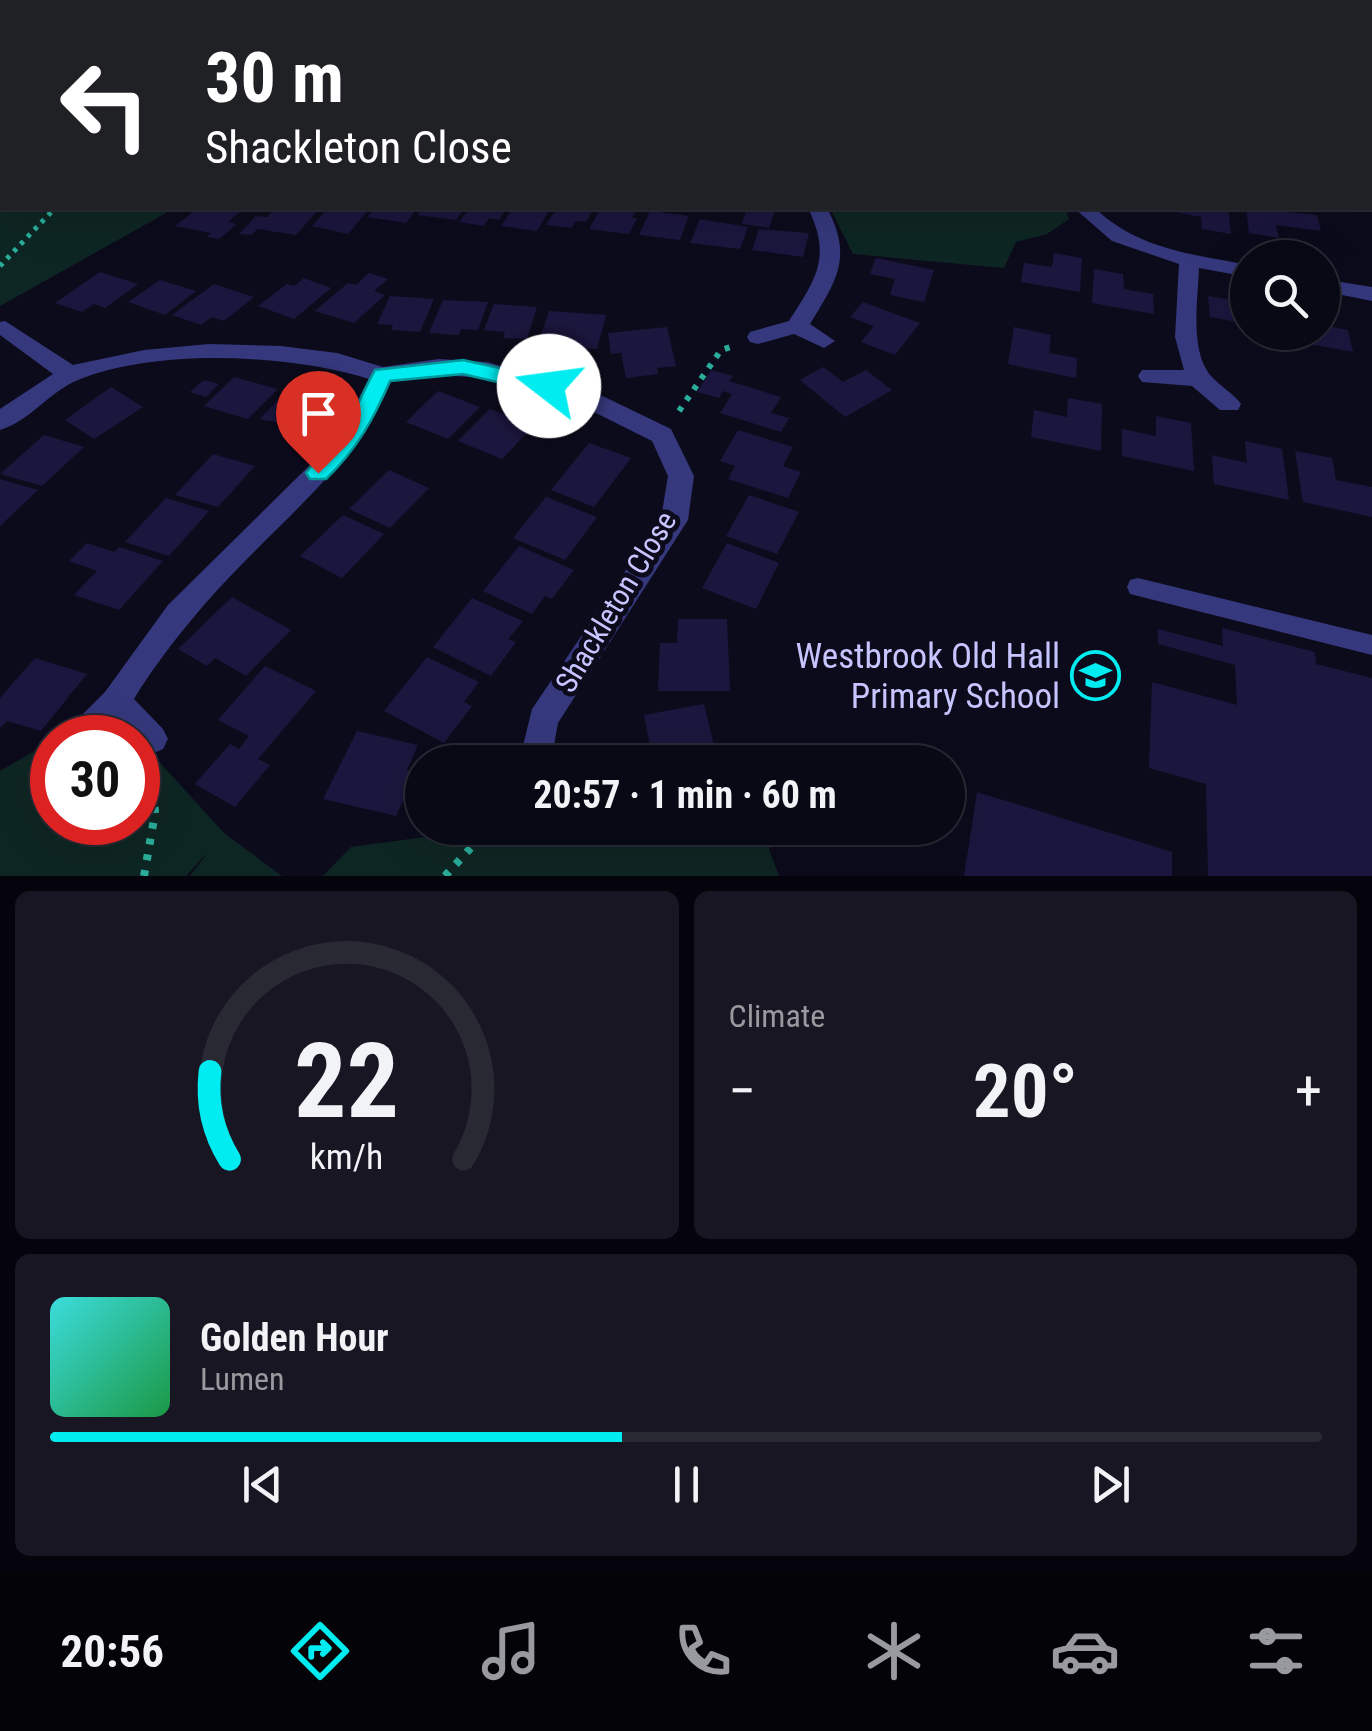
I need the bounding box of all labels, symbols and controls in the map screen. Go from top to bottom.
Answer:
text: 30 m [205,37,344,119]
icon: left [40,40,170,170]
text: Shackleton Close [205,121,512,174]
map controls [1230,240,1340,350]
button: search [1230,240,1340,350]
position arrow [497,334,601,438]
pin [276,371,361,474]
icon: arrive [291,386,346,441]
street label: Shackleton Close [548,505,683,698]
place label: Westbrook Old Hall Primary School [796,636,1060,717]
school or university icon: Westbrook Old Hall Primary School [1069,650,1121,702]
speed limit sign: 30 [30,715,160,845]
text: 20:57 · 1 min · 60 m [533,773,837,817]
text: Climate [729,997,825,1035]
text: 22 [294,1021,399,1142]
text: 20° [973,1047,1078,1135]
text: − [729,1059,756,1123]
text: + [1295,1059,1322,1123]
text: km/h [310,1136,384,1178]
text: Golden Hour [200,1316,389,1360]
text: Lumen [200,1360,285,1398]
icon: previous [235,1457,290,1512]
icon: pause [659,1457,714,1512]
icon: next [1083,1457,1138,1512]
icon: directions [285,1616,355,1686]
icon: music [476,1616,546,1686]
icon: phone [668,1616,738,1686]
icon: climate [859,1616,929,1686]
icon: car [1050,1616,1120,1686]
icon: filters [1241,1616,1311,1686]
text: 20:56 [61,1625,164,1678]

